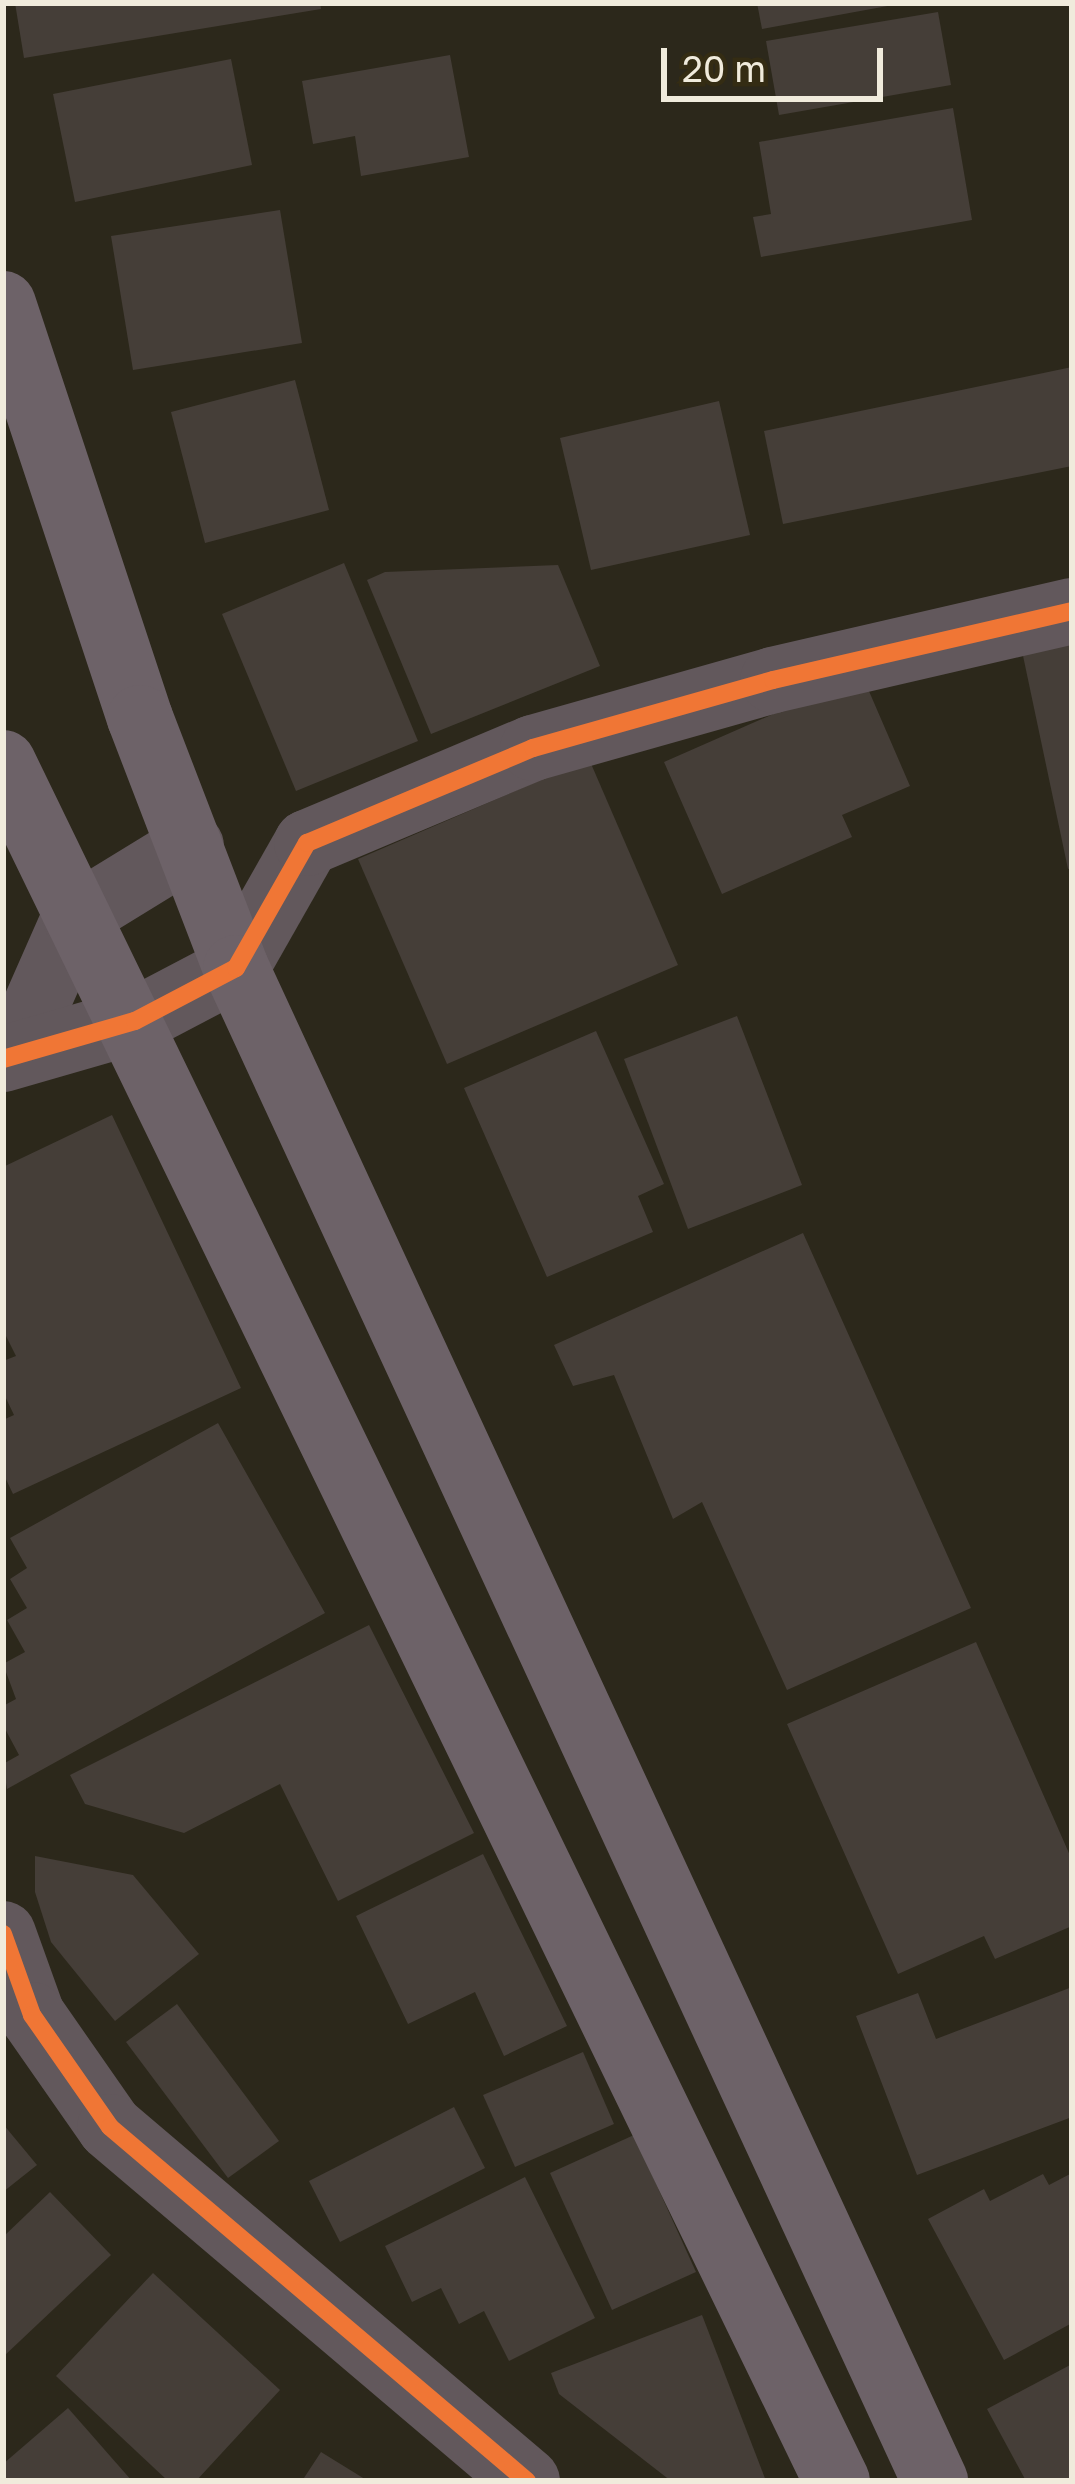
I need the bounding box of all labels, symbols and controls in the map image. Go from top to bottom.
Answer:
scale bar [667,24,889,98]
text: 20 m [682,47,766,90]

